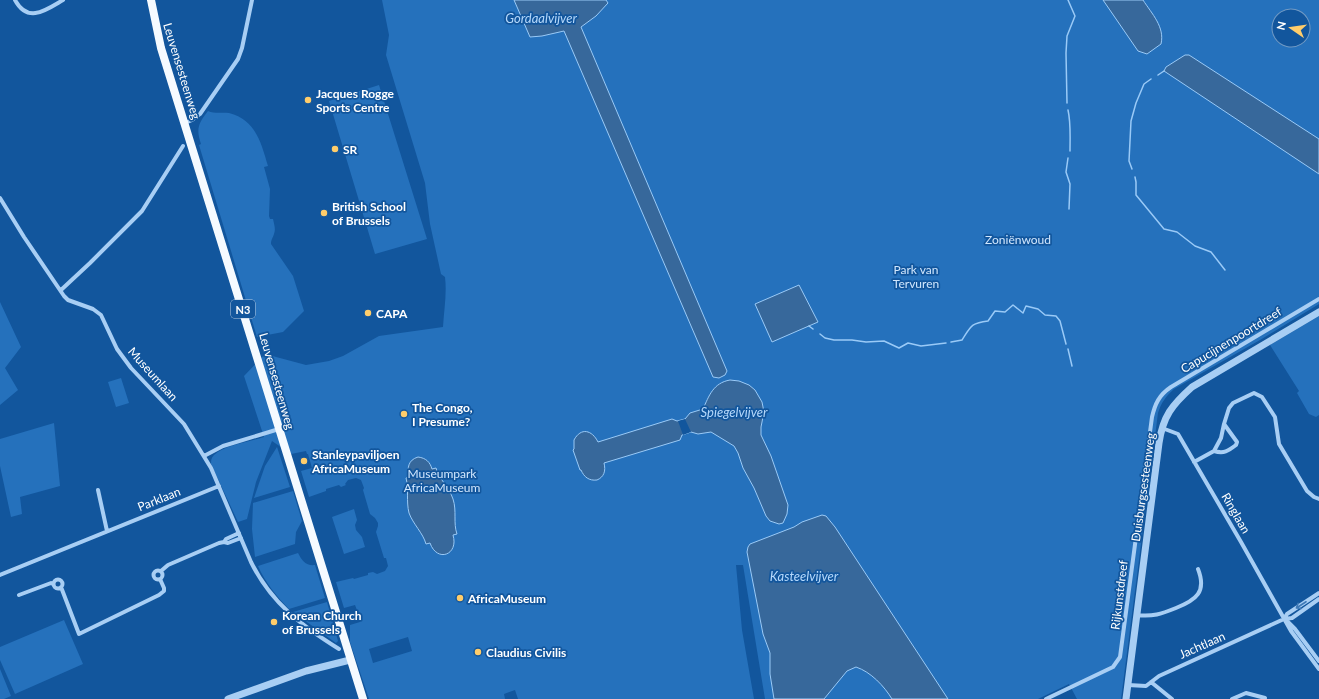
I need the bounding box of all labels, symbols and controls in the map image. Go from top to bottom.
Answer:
north arrow [1271,8,1311,48]
water label: Gordaalvijver [505,10,577,26]
text: N [1273,20,1288,31]
street label: Leuvensesteenweg [160,21,204,121]
place label: Jacques Rogge Sports Centre [316,86,395,115]
marker: Jacques Rogge Sports Centre [303,95,313,105]
place label: SR [343,142,358,157]
marker: SR [330,144,340,154]
place label: British School of Brussels [332,199,406,228]
marker: British School of Brussels [319,208,329,218]
park label: Zoniënwoud [985,232,1051,247]
park label: Park van Tervuren [893,262,939,291]
road number: N3 [231,300,255,318]
street label: Capucijnenpoortdreef [1178,303,1285,376]
place label: CAPA [376,306,408,321]
marker: CAPA [363,308,373,318]
street label: Leuvensesteenweg [256,331,298,431]
street label: Museumlaan [125,344,181,404]
place label: The Congo, I Presume? [412,400,473,429]
water label: Spiegelvijver [701,404,768,420]
marker: The Congo, I Presume? [399,409,409,419]
street label: Duisburgsesteenweg [1128,432,1158,542]
place label: Stanleypaviljoen AfricaMuseum [311,447,400,476]
marker: Stanleypaviljoen AfricaMuseum [299,456,309,466]
park label: Museumpark AfricaMuseum [404,466,480,495]
street label: Parklaan [135,484,183,514]
street label: Ringlaan [1218,490,1254,536]
street label: Rijkunstdreef [1107,559,1131,631]
water label: Kasteelvijver [770,568,839,584]
place label: AfricaMuseum [467,591,546,606]
marker: AfricaMuseum [455,593,465,603]
one-way arrow [1296,601,1307,609]
place label: Korean Church of Brussels [282,608,362,637]
marker: Korean Church of Brussels [269,617,279,627]
street label: Jachtlaan [1177,628,1227,662]
place label: Claudius Civilis [486,645,566,660]
marker: Claudius Civilis [473,647,483,657]

